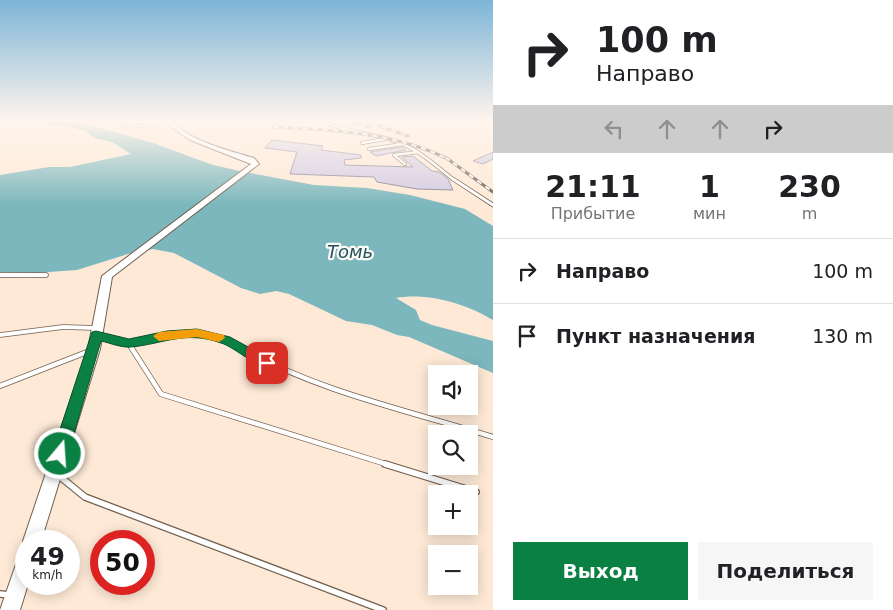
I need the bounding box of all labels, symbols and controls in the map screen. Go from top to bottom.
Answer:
icon: right [513,20,578,85]
text: 100 m [596,20,718,60]
text: Направо [596,61,694,86]
icon: left [600,115,628,143]
icon: ahead [653,115,681,143]
icon: ahead [706,115,734,143]
icon: right [759,115,787,143]
text: 21:11 [545,169,641,204]
text: 1 [699,169,720,204]
text: 230 [778,169,841,204]
text: Прибытие [551,204,635,223]
text: мин [693,204,726,223]
text: m [802,204,817,223]
water label: Томь [327,241,373,262]
icon: right [513,257,541,285]
text: Направо [556,260,649,282]
text: 100 m [812,260,873,282]
icon: arrive [513,322,541,350]
text: Пункт назначения [556,325,755,347]
text: 130 m [812,325,873,347]
pin [246,342,288,384]
icon: arrive [253,349,281,377]
map controls [428,365,478,595]
button: sound [428,365,478,415]
button: search [428,425,478,475]
position arrow [33,427,85,479]
button: + [428,485,478,535]
speed limit sign: 50 [90,530,155,595]
text: 49 [30,542,65,571]
button: Выход [513,542,688,600]
button: Поделиться [698,542,873,600]
button: − [428,545,478,595]
text: km/h [32,568,63,582]

